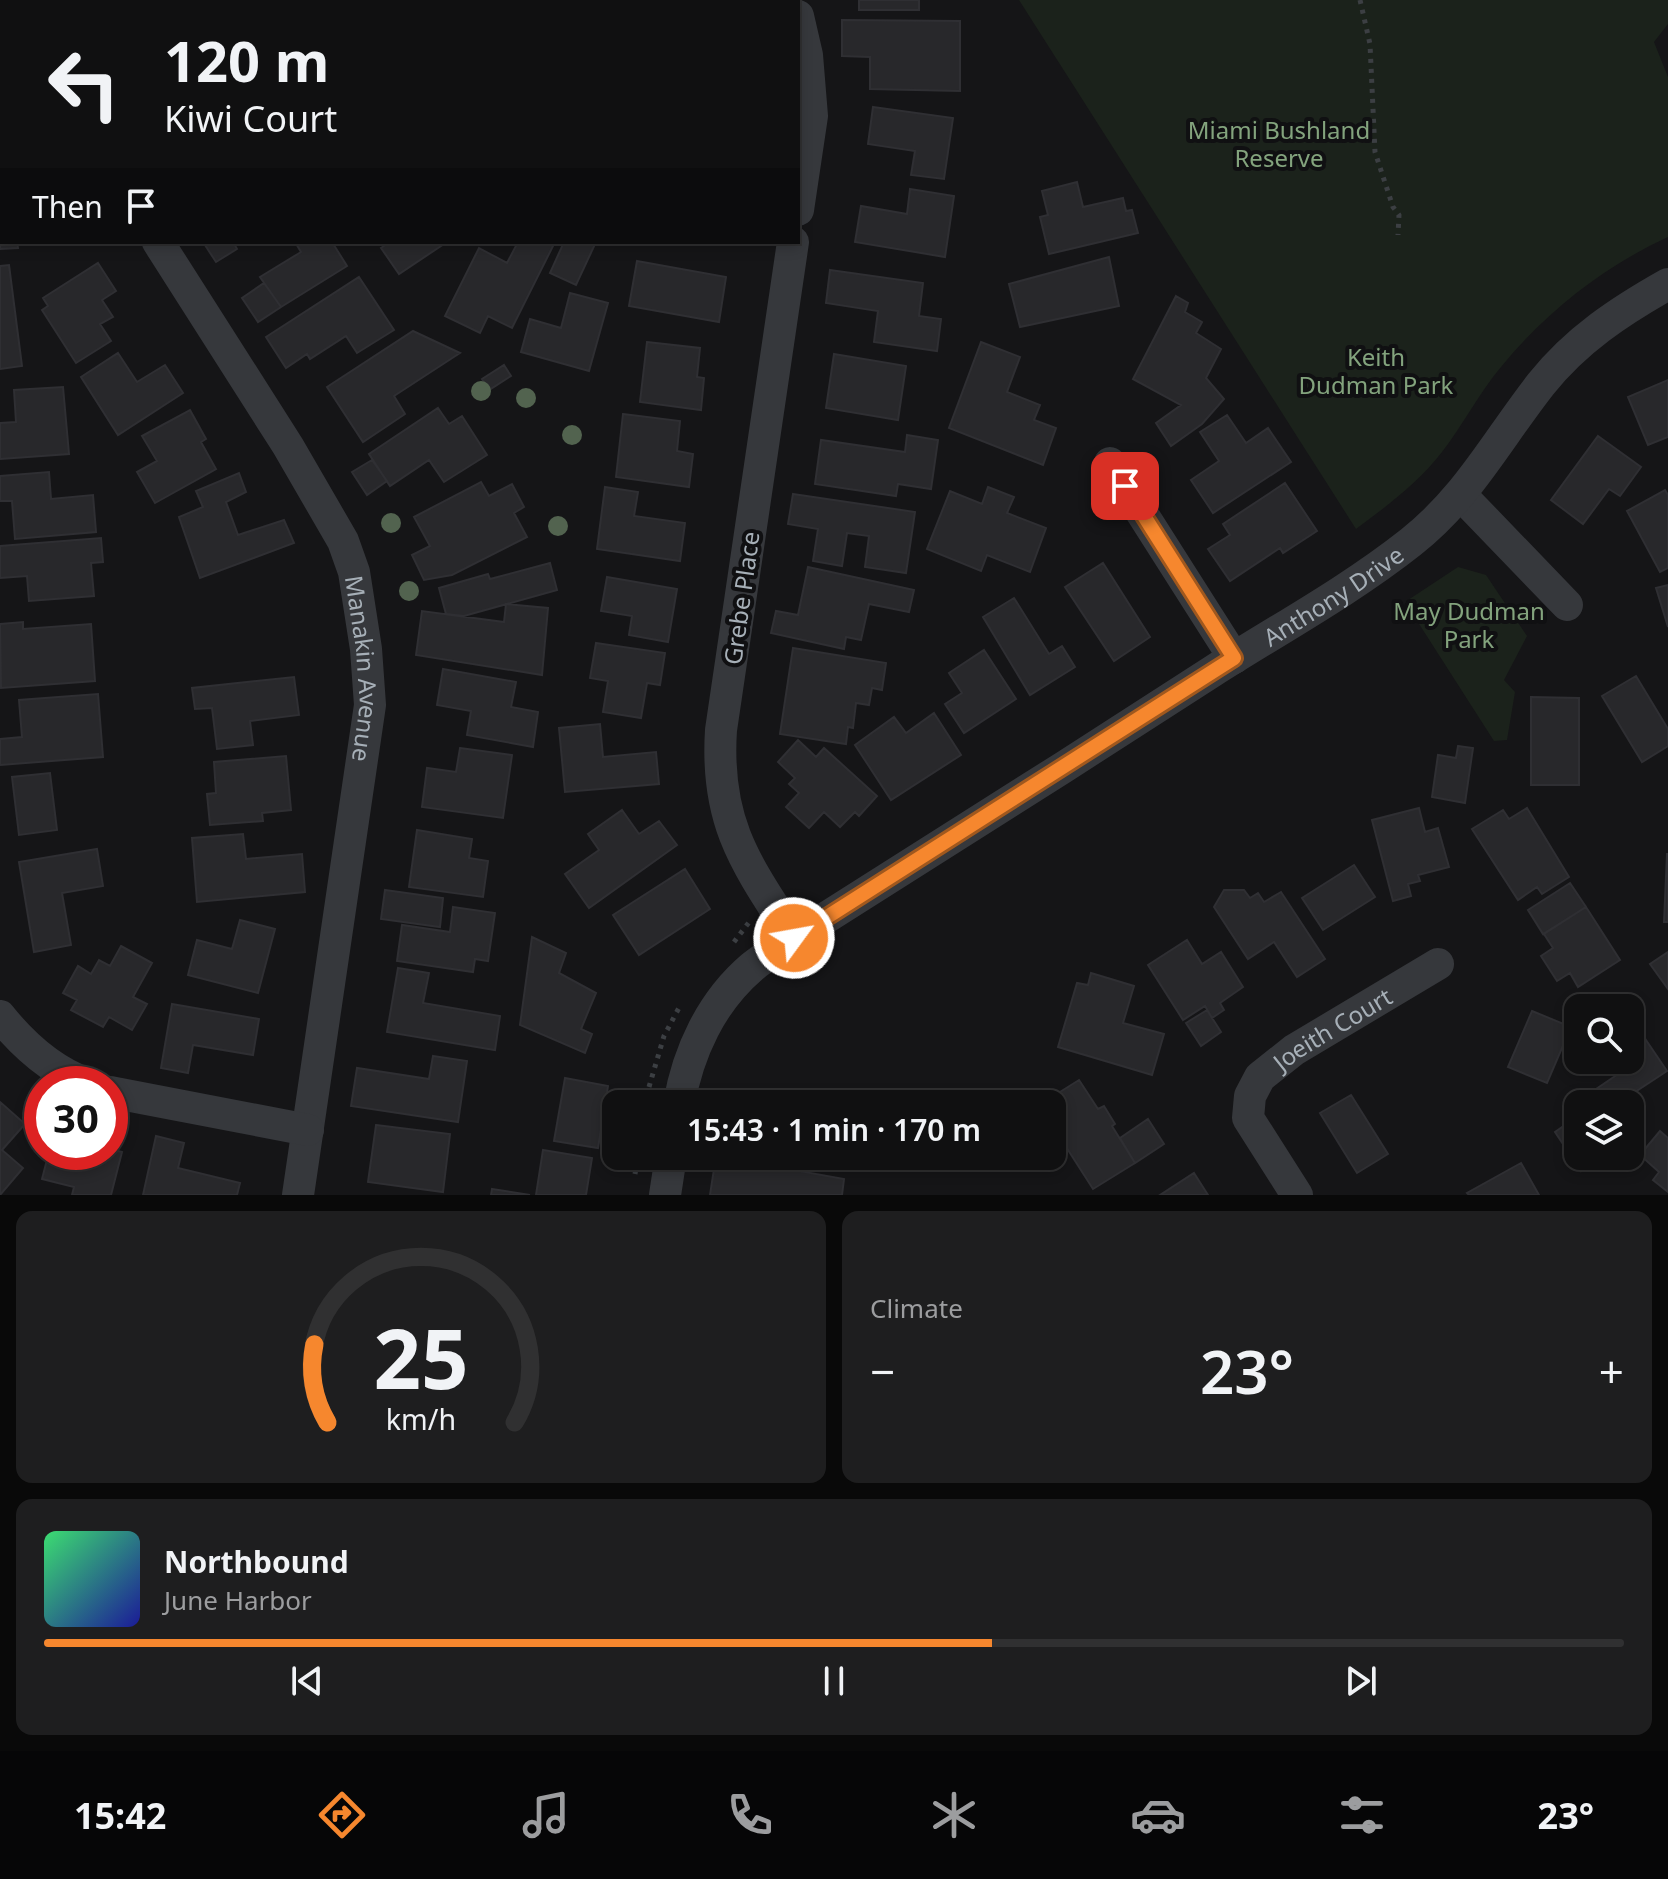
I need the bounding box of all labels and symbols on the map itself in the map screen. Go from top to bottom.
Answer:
park label: Miami Bushland Reserve [1188,113,1370,174]
park label: Keith Dudman Park [1299,340,1454,401]
pin [1091,452,1159,520]
street label: Grebe Place [715,529,767,667]
street label: Anthony Drive [1256,537,1410,653]
street label: Manakin Avenue [338,573,387,764]
park label: May Dudman Park [1393,594,1545,655]
position arrow [752,896,836,980]
street label: Joeith Court [1264,979,1398,1079]
speed limit sign: 30 [24,1066,128,1170]

